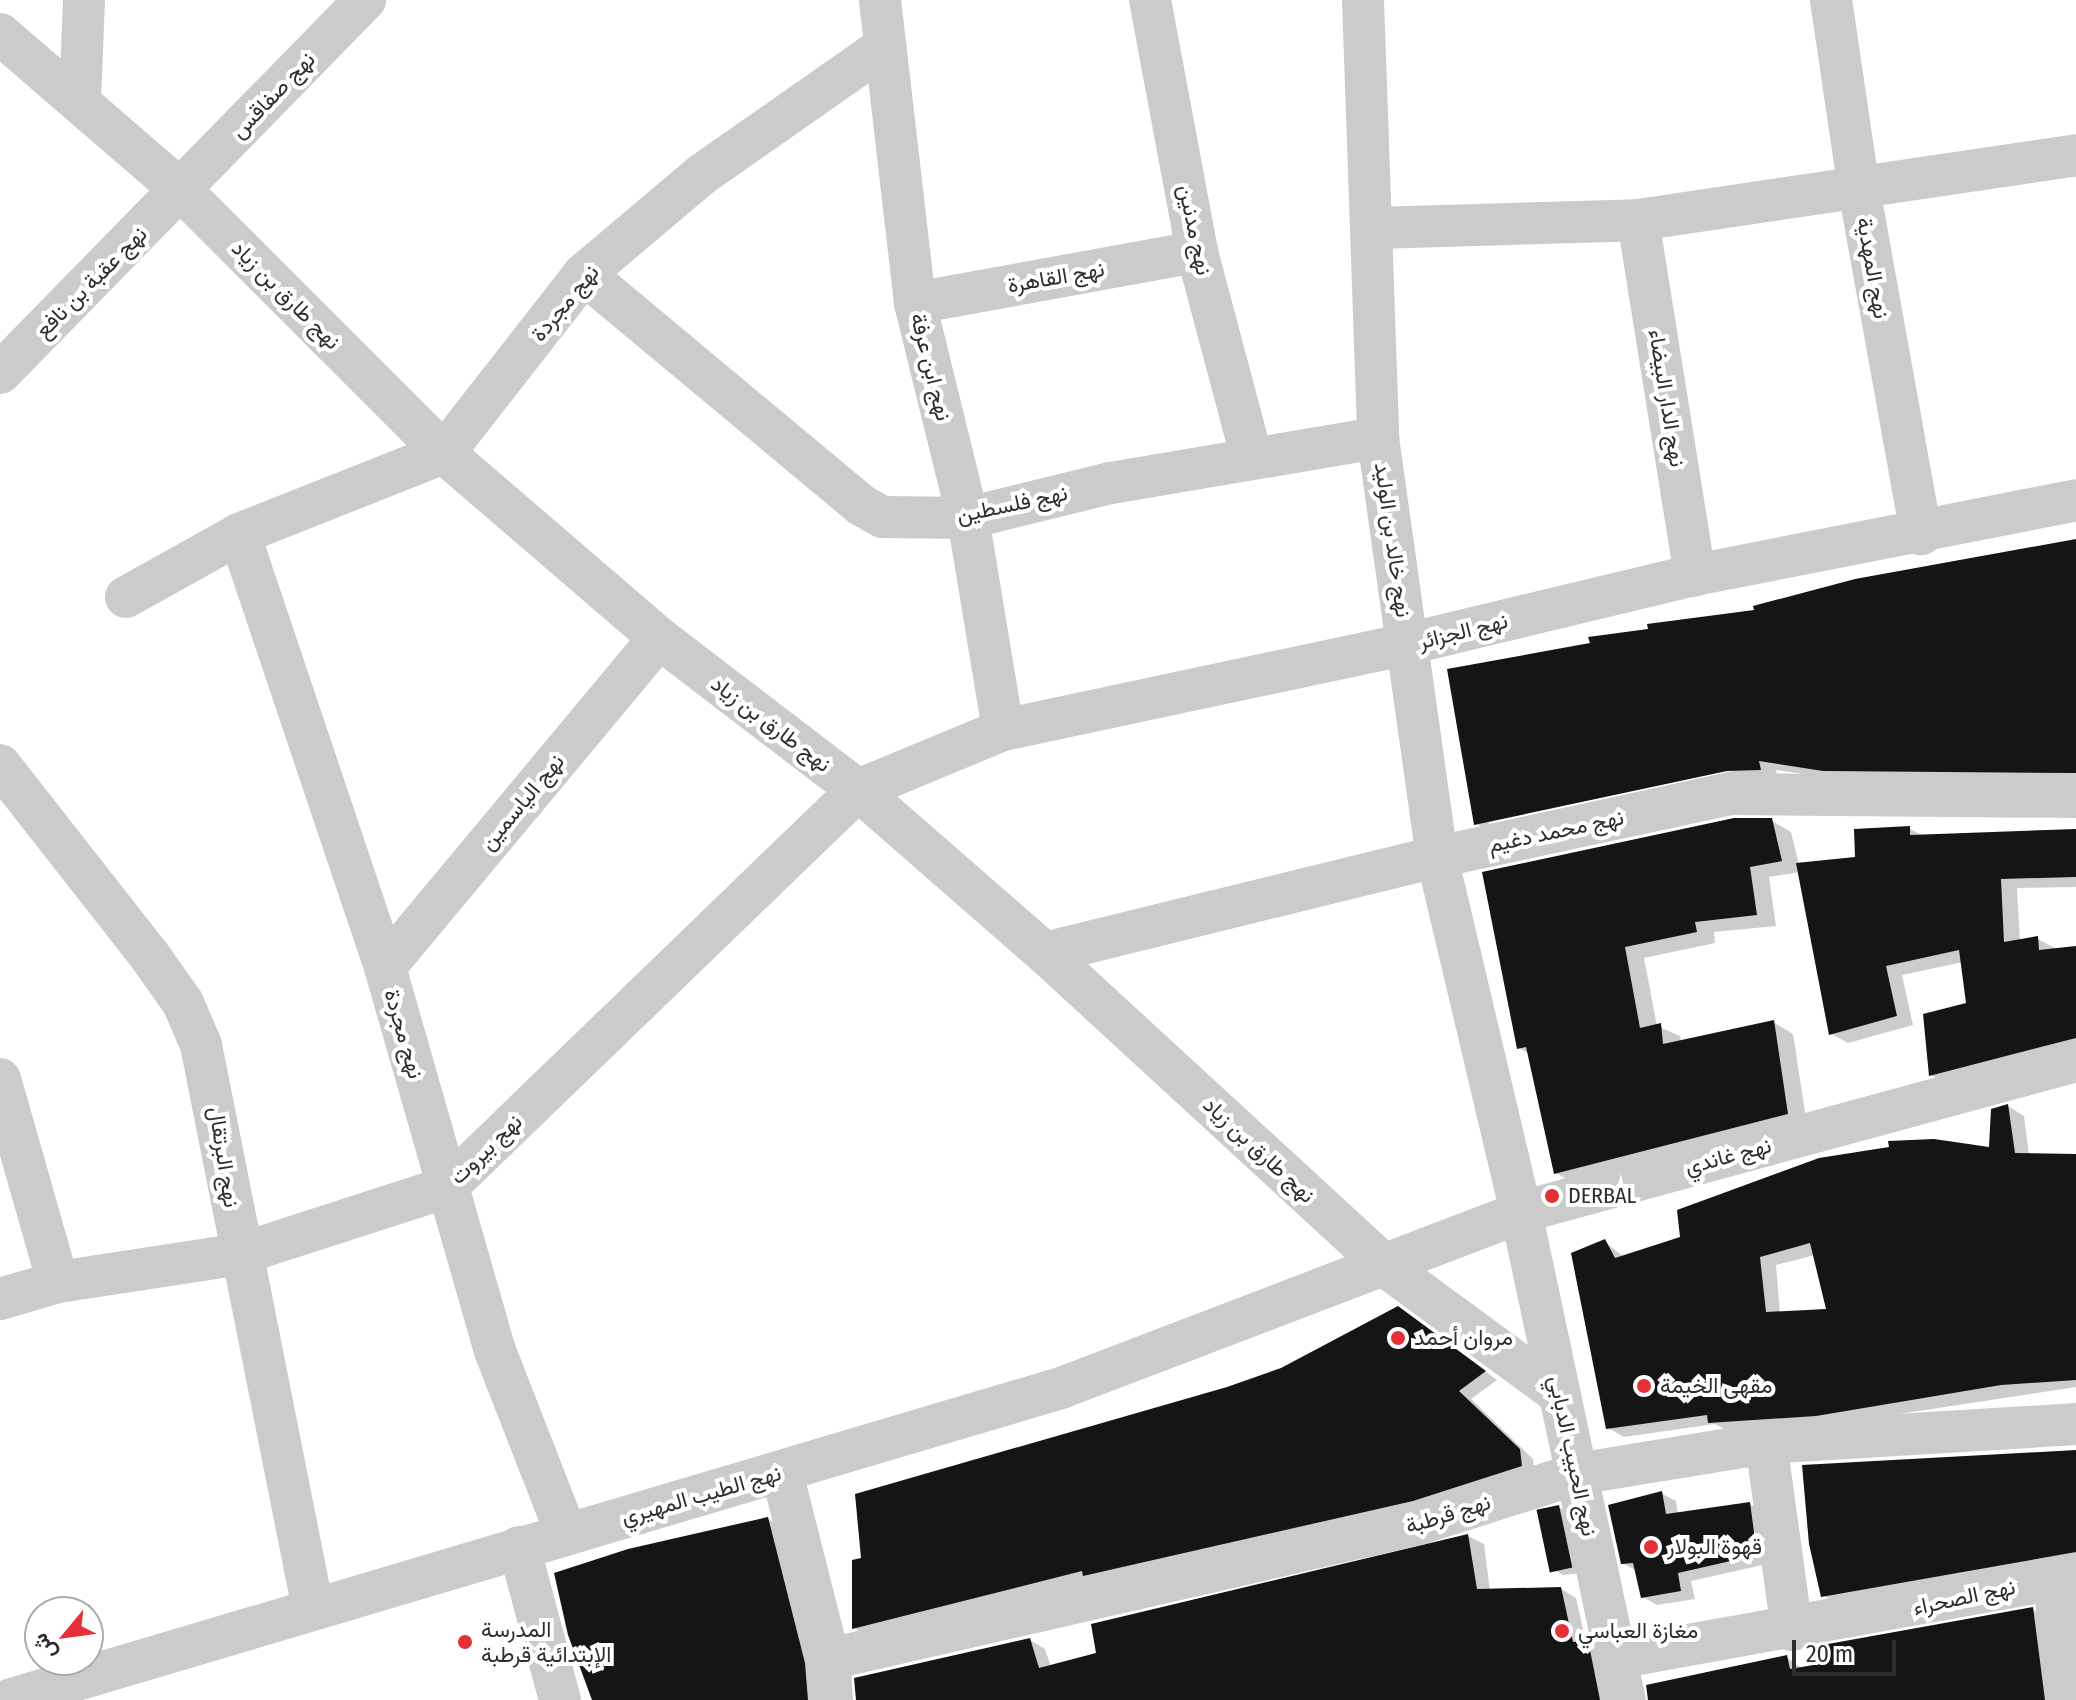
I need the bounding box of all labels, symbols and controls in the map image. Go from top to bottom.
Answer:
street label: نهج صفاقس [225,46,321,144]
street label: نهج مدنين [1173,182,1217,278]
street label: نهج المهدية [1851,215,1895,321]
street label: نهج عقبة بن نافع [30,221,152,343]
street label: نهج طارق بن زياد [226,235,346,355]
street label: نهج القاهرة [1005,255,1107,299]
street label: نهج مجردة [525,259,605,347]
street label: نهج ابن عرفة [905,310,957,424]
street label: نهج الدار البيضاء [1643,327,1691,469]
street label: نهج خالد بن الوليد [1369,461,1417,619]
street label: نهج فلسطين [954,479,1070,529]
street label: نهج الجزائر [1416,607,1510,655]
street label: نهج طارق بن زياد [706,670,836,778]
street label: نهج الياسمين [474,749,570,855]
street label: نهج محمد دغيم [1486,804,1626,858]
street label: نهج مجردة [379,986,429,1082]
street label: نهج طارق بن زياد [1198,1092,1320,1208]
street label: نهج البرتقال [203,1105,245,1209]
street label: نهج بيروت [444,1108,528,1190]
street label: نهج غاندي [1682,1132,1774,1180]
place label: DERBAL [1568,1183,1636,1209]
marker: DERBAL [1543,1187,1561,1205]
place label: مروان أحمد [1414,1325,1513,1351]
marker: مروان أحمد [1389,1329,1407,1347]
street label: نهج الحبيب الدبابي [1543,1373,1603,1539]
place label: مقهى الخيمة [1660,1373,1772,1399]
marker: مقهى الخيمة [1635,1377,1653,1395]
street label: نهج الطيب المهيري [618,1460,784,1530]
street label: نهج قرطبة [1402,1489,1494,1539]
place label: قهوة البولار [1667,1534,1762,1560]
marker: قهوة البولار [1642,1538,1660,1556]
street label: نهج الصحراء [1910,1573,2018,1621]
north arrow [24,1596,104,1676]
place label: المدرسة الإبتدائية قرطبة [481,1616,611,1668]
place label: مغازة العباسي [1578,1618,1698,1644]
marker: مغازة العباسي [1553,1622,1571,1640]
scale bar [1796,1624,1900,1674]
text: ش [26,1629,63,1665]
marker: المدرسة الإبتدائية قرطبة [456,1633,474,1651]
text: 20 m [1806,1640,1853,1668]

